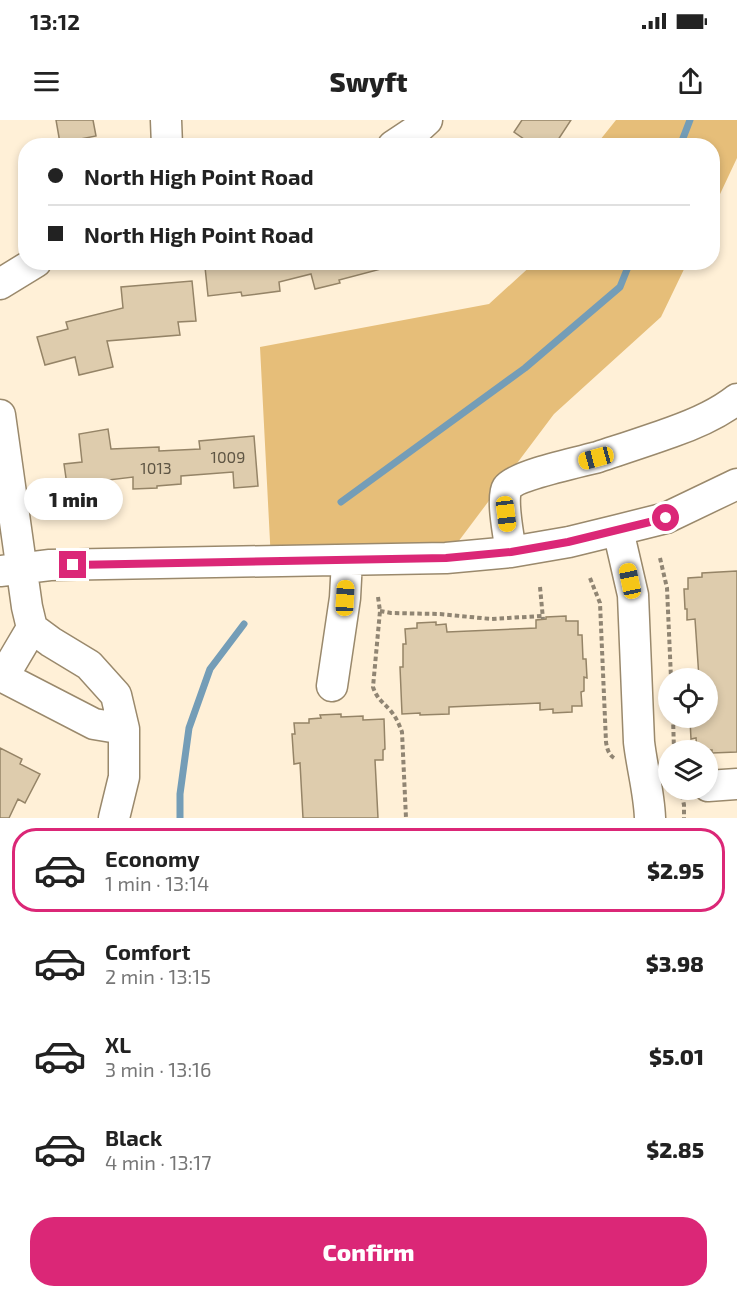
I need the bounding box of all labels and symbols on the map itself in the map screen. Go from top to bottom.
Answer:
car [576,445,616,471]
house number: 1009 [211,447,245,466]
house number: 1013 [140,458,172,477]
callout: 1 min [23,478,122,520]
car [495,495,517,533]
route start [652,504,679,531]
route end [59,551,86,578]
car [617,562,643,600]
car [335,580,355,616]

